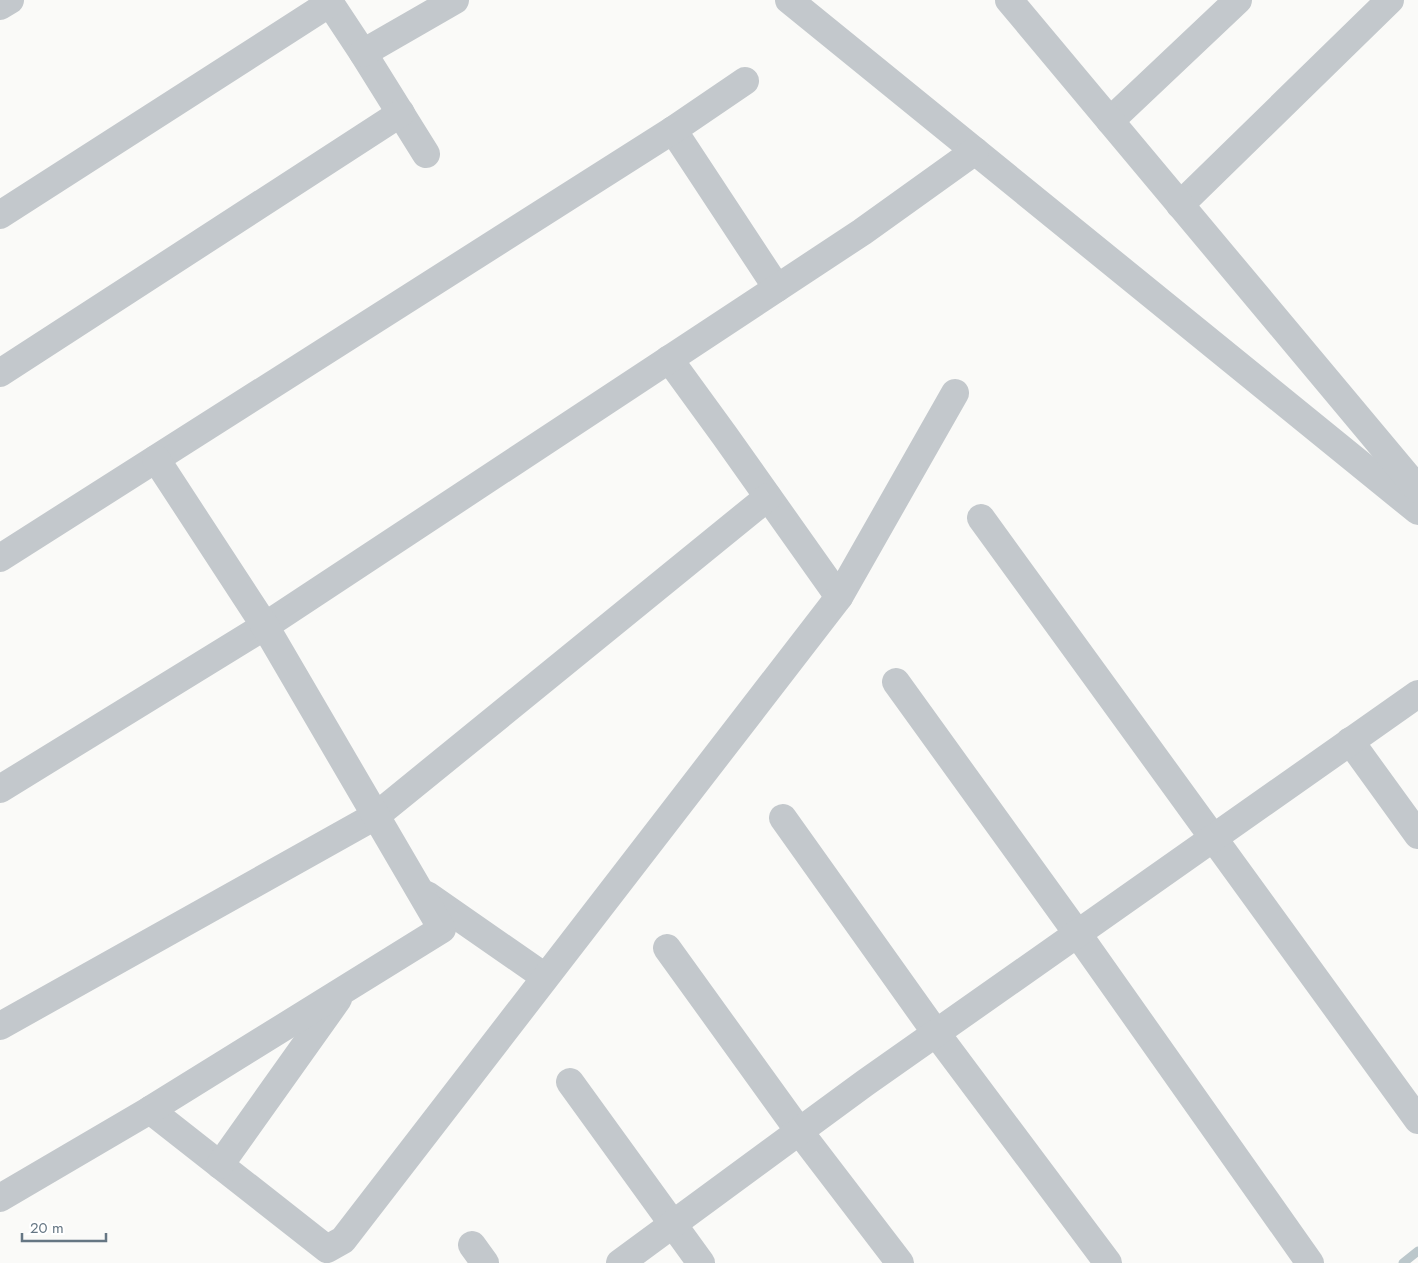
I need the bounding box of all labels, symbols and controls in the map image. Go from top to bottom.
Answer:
scale bar [22,1210,106,1242]
text: 20 m [30,1217,64,1239]

